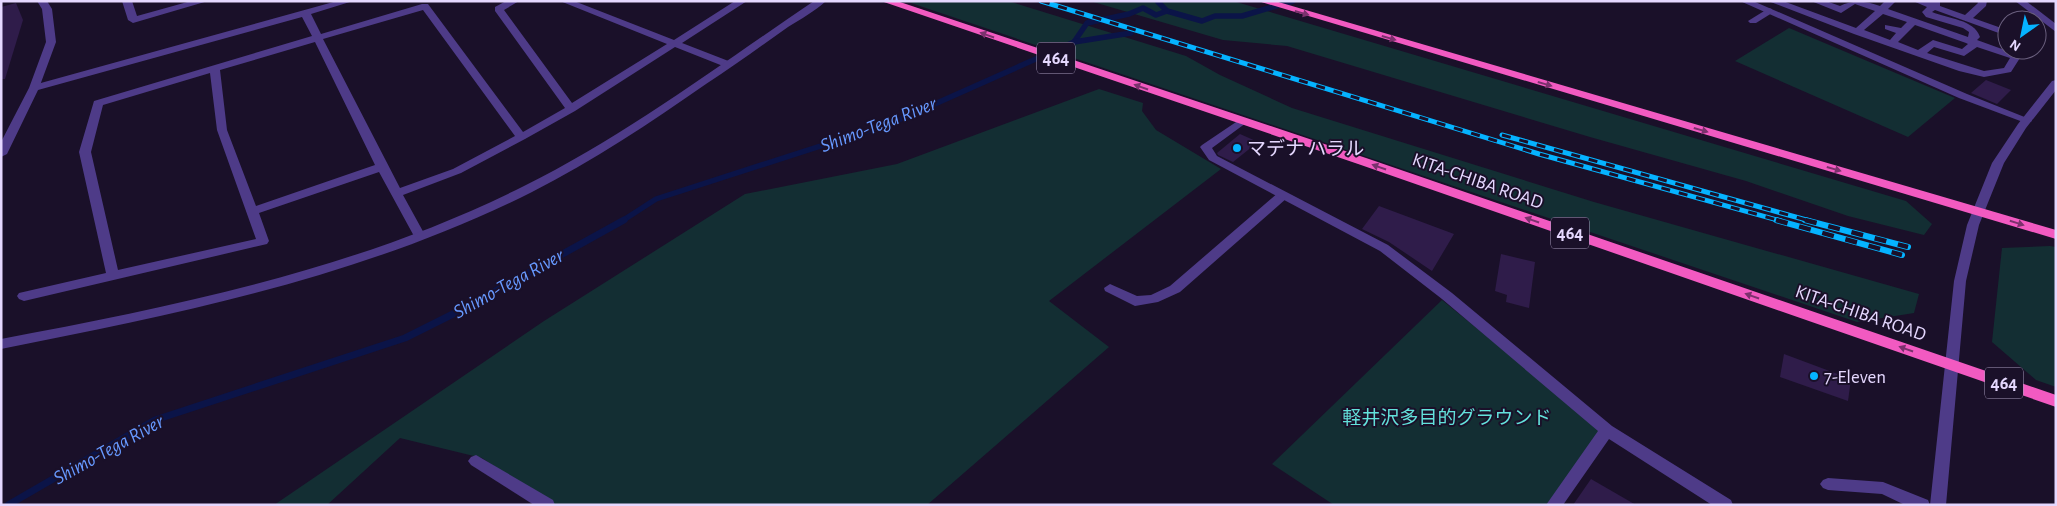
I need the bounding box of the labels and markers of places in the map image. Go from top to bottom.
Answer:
place label: マデナ ハラル [1247,138,1364,159]
marker: マデナ ハラル [1231,142,1243,154]
place label: 7-Eleven [1824,368,1886,387]
marker: 7-Eleven [1808,370,1820,382]

